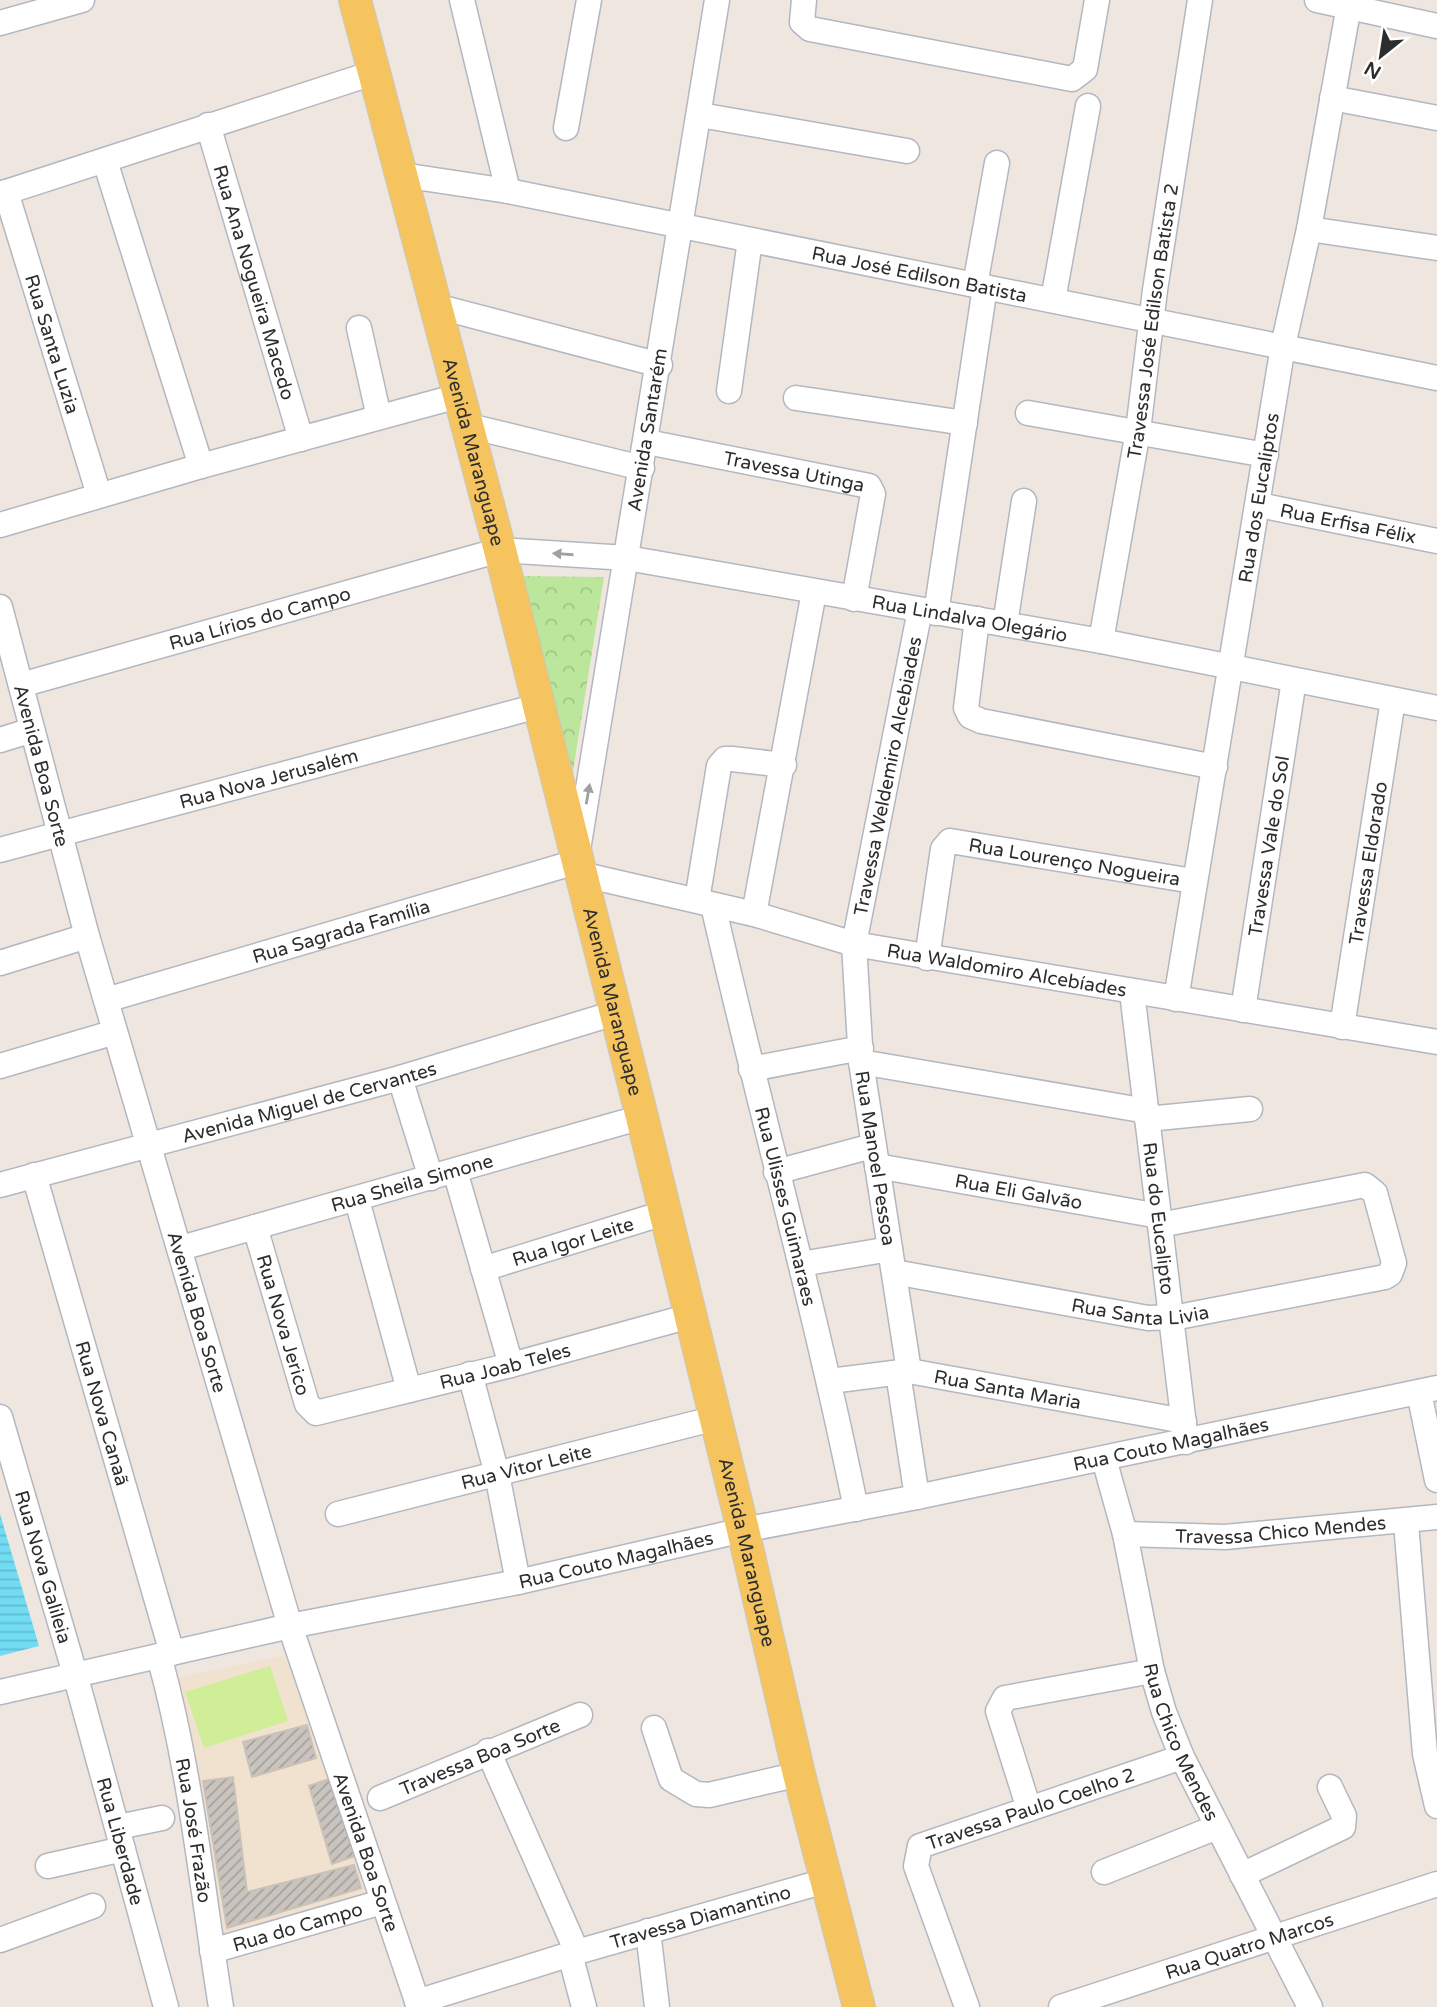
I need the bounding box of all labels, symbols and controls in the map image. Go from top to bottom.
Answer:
north arrow [1346,21,1416,91]
text: N [1361,57,1385,83]
street label: Rua Ana Nogueira Macedo [208,162,299,403]
street label: Travessa José Edilson Batista 2 [1123,182,1183,461]
street label: Rua José Edilson Batista [810,242,1029,307]
street label: Rua Santa Luzia [20,272,83,417]
street label: Avenida Santarém [624,347,672,513]
street label: Avenida Maranguape [438,355,508,548]
street label: Rua dos Eucaliptos [1234,411,1284,584]
street label: Travessa Utinga [722,447,866,497]
street label: Rua Erfisa Félix [1278,500,1418,549]
one-way arrow [552,548,574,559]
street label: Rua Lírios do Campo [167,583,353,655]
street label: Rua Lindalva Olegário [870,591,1069,647]
street label: Travessa Weldemiro Alcebiades [850,635,926,918]
street label: Avenida Boa Sorte [9,682,73,849]
street label: Rua Nova Jerusalém [177,745,361,814]
street label: Travessa Vale do Sol [1245,754,1294,938]
street label: Travessa Eldorado [1345,780,1392,946]
one-way arrow [583,783,594,805]
street label: Rua Lourenço Nogueira [967,834,1182,891]
street label: Rua Sagrada Família [250,895,433,968]
street label: Avenida Maranguape [578,905,646,1098]
street label: Rua Waldomiro Alcebíades [885,940,1128,1002]
street label: Avenida Miguel de Cervantes [180,1058,439,1148]
street label: Rua Manoel Pessoa [850,1069,900,1247]
street label: Rua Ulisses Guimaraes [750,1105,820,1308]
street label: Rua do Eucalipto [1138,1141,1178,1296]
street label: Rua Sheila Simone [329,1150,496,1217]
street label: Rua Eli Galvão [953,1170,1084,1214]
street label: Rua Igor Leite [510,1213,637,1271]
street label: Avenida Boa Sorte [162,1229,231,1395]
street label: Rua Nova Jerico [252,1252,314,1398]
street label: Rua Santa Livia [1070,1294,1211,1330]
street label: Rua Nova Canaã [71,1339,133,1488]
street label: Rua Joab Teles [437,1339,573,1394]
street label: Rua Santa Maria [932,1366,1083,1414]
street label: Rua Couto Magalhães [1071,1414,1271,1476]
street label: Rua Vitor Leite [459,1440,594,1494]
street label: Avenida Maranguape [714,1455,779,1649]
street label: Rua Nova Galileia [10,1488,75,1646]
street label: Travessa Chico Mendes [1175,1512,1387,1549]
street label: Rua Couto Magalhães [517,1527,715,1594]
street label: Rua Chico Mendes [1139,1661,1223,1825]
street label: Travessa Boa Sorte [397,1714,564,1801]
street label: Rua José Frazão [171,1756,215,1905]
street label: Travessa Paulo Coelho 2 [924,1764,1138,1855]
street label: Avenida Boa Sorte [328,1770,403,1935]
street label: Rua Liberdade [92,1775,148,1908]
street label: Travessa Diamantino [608,1881,794,1954]
street label: Rua do Campo [230,1898,365,1956]
street label: Rua Quatro Marcos [1163,1909,1336,1984]

